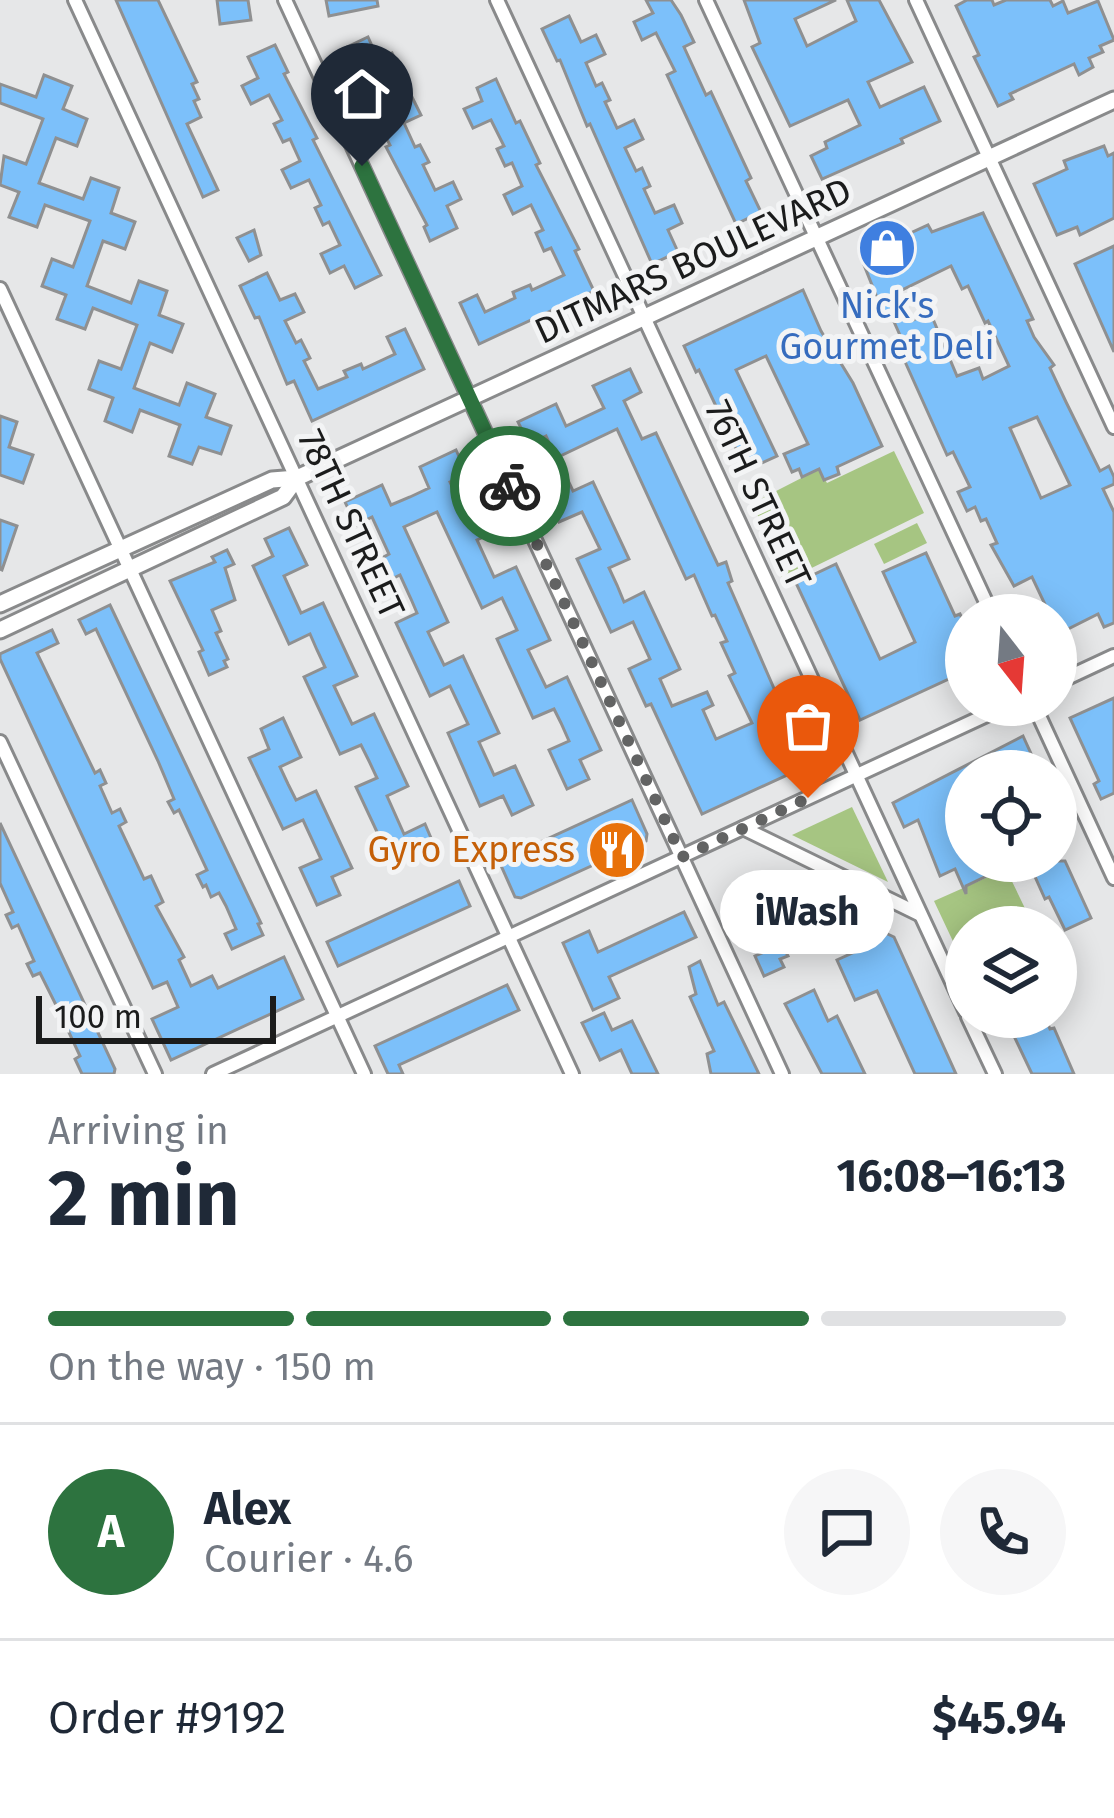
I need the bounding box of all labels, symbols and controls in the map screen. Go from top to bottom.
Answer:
pin [311,43,413,166]
icon: home [329,61,395,127]
street label: DITMARS BOULEVARD [528,168,858,354]
shop icon: Nick's Gourmet Deli [856,217,918,279]
place label: Nick's Gourmet Deli [779,284,995,369]
street label: 76TH STREET [695,393,821,595]
street label: 78TH STREET [288,423,414,626]
courier [450,426,570,546]
icon: bike [477,453,543,519]
north arrow [945,594,1077,726]
map controls [945,594,1077,1038]
pin [757,675,859,798]
icon: bag [775,693,841,759]
button: locate [945,750,1077,882]
restaurant icon: Gyro Express [586,819,648,881]
place label: Gyro Express [367,828,575,872]
callout: iWash [721,870,895,954]
text: iWash [754,889,860,935]
button: layers [945,906,1077,1038]
scale bar [36,990,276,1043]
text: 100 m [54,997,142,1037]
text: Arriving in [48,1108,229,1154]
text: 16:08–16:13 [836,1149,1066,1203]
text: 2 min [48,1152,240,1246]
text: On the way · 150 m [48,1344,376,1390]
button: chat [784,1469,910,1595]
button: phone [940,1469,1066,1595]
text: Alex [204,1482,291,1536]
text: A [98,1505,124,1559]
text: Courier · 4.6 [204,1536,413,1582]
text: Order #9192 [48,1691,286,1745]
text: $45.94 [932,1691,1066,1745]

